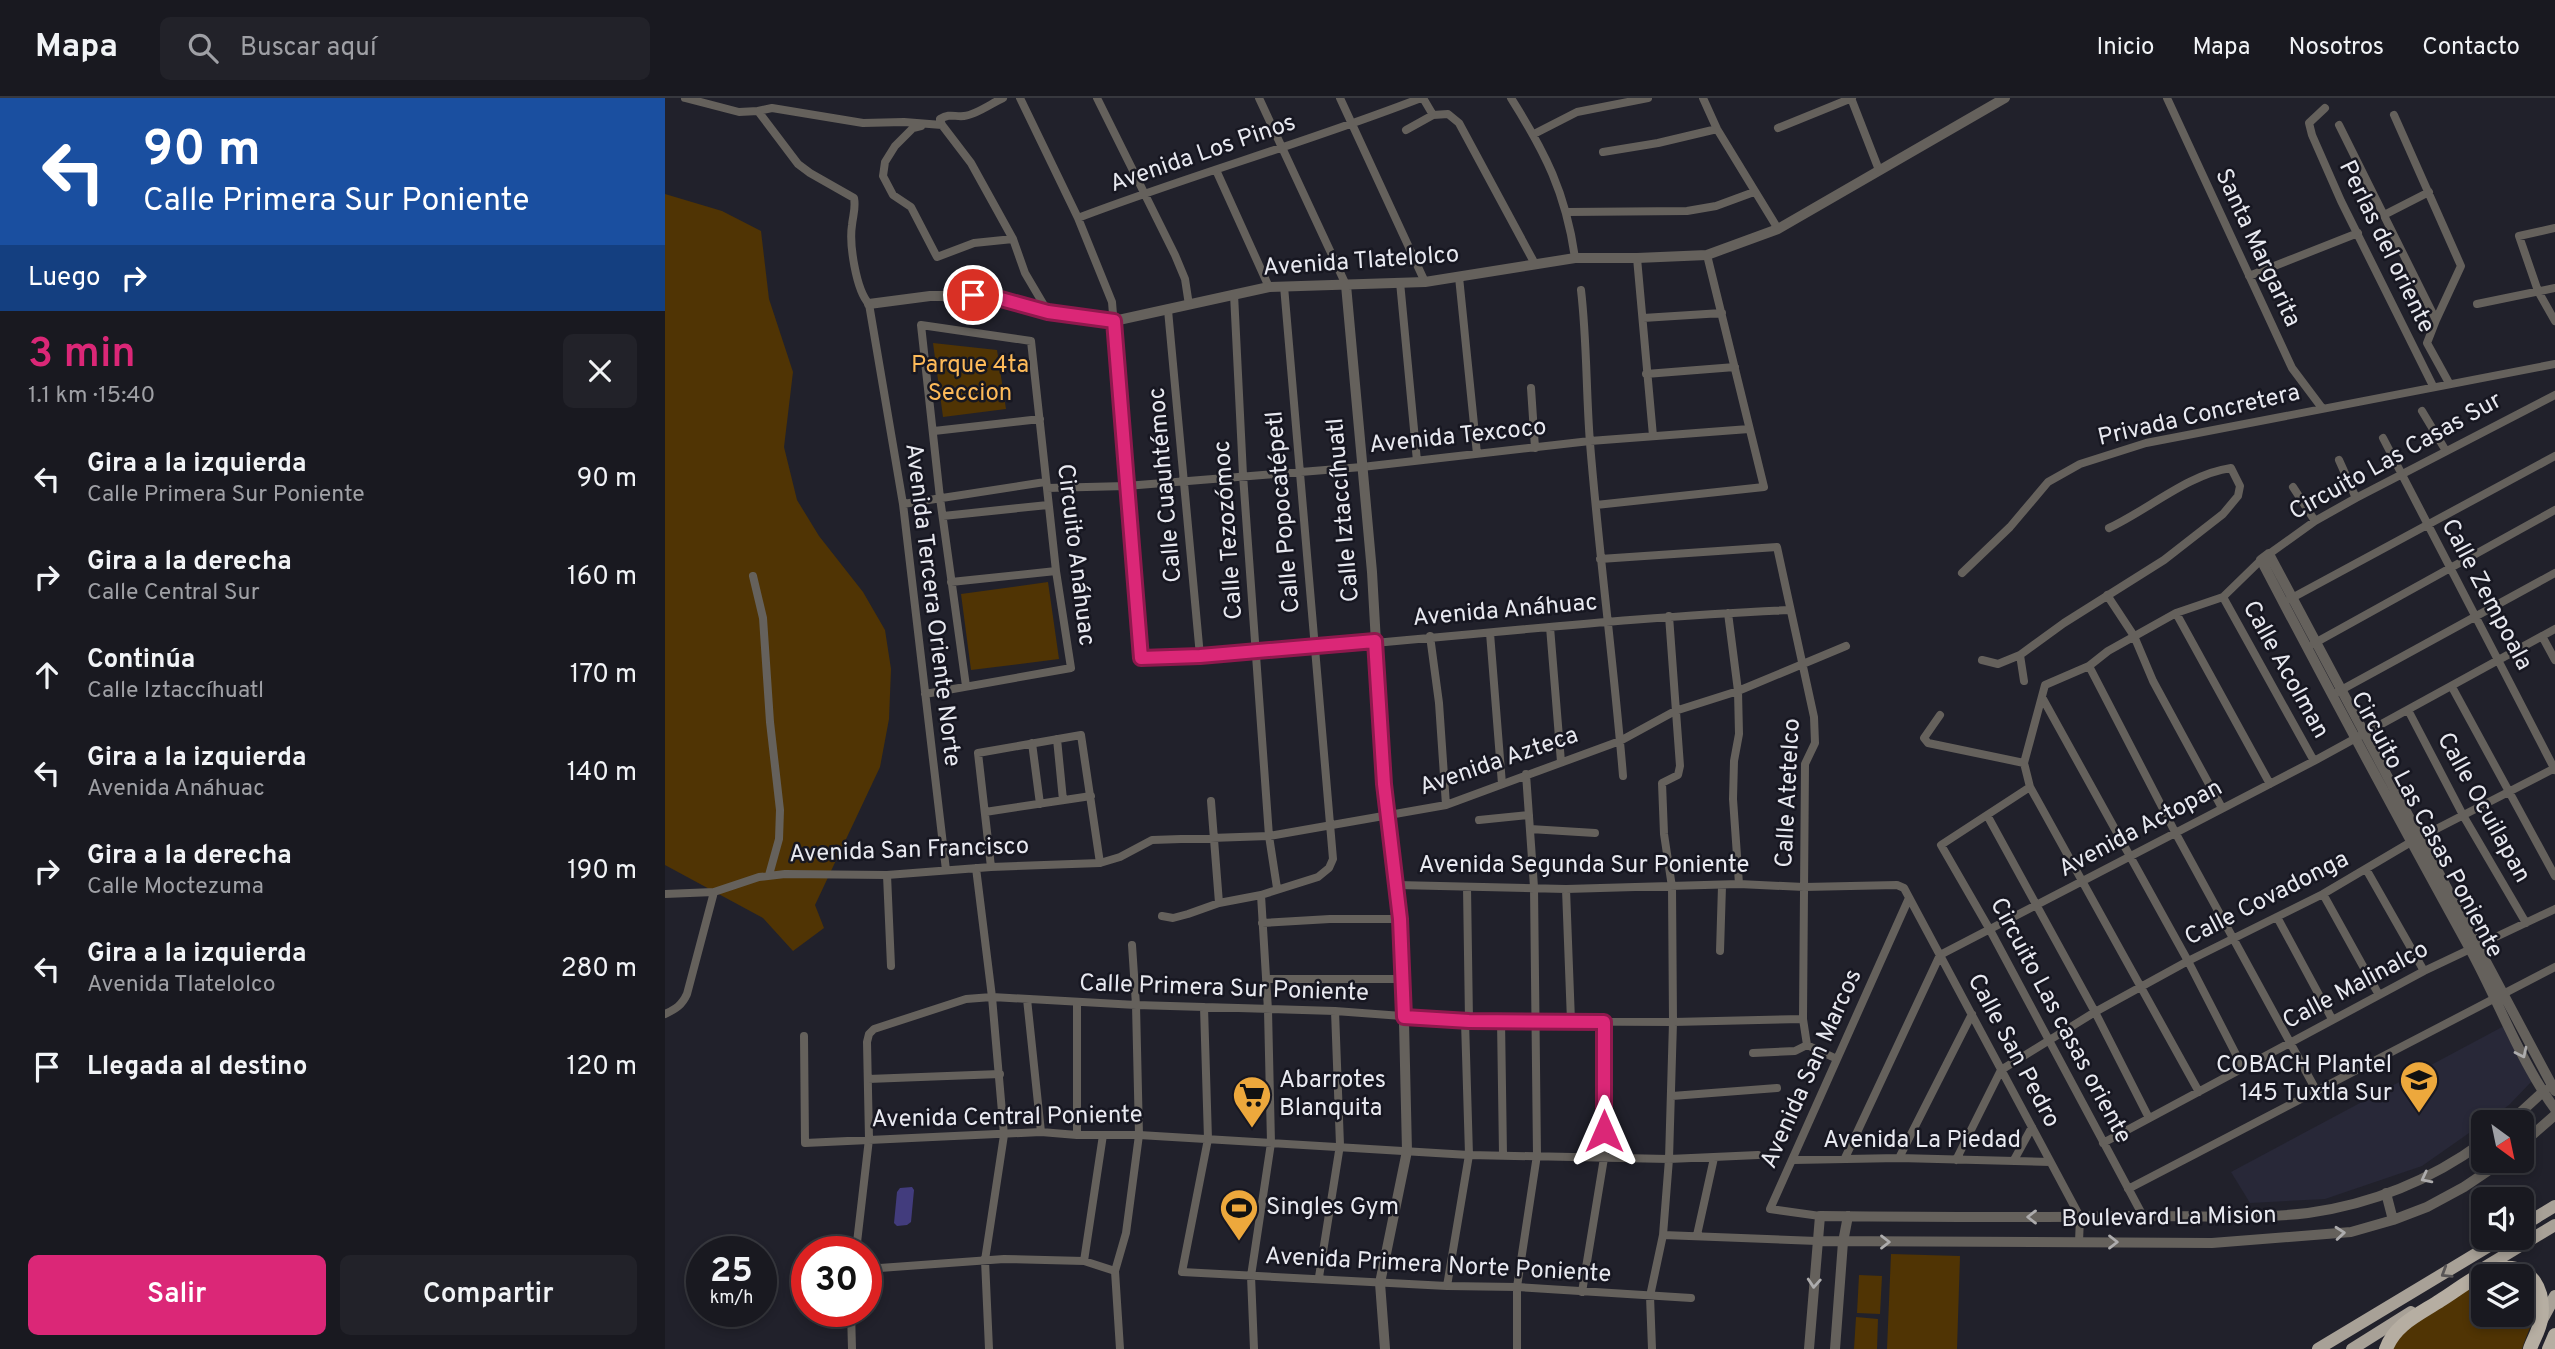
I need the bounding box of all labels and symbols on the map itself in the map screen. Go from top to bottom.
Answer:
street label: Avenida Los Pinos [1106,108,1300,200]
street label: Perlas del oriente [2331,156,2441,338]
street label: Santa Margarita [2207,164,2307,332]
street label: Avenida Tlatelolco [1262,240,1460,284]
pin [943,265,1003,325]
park label: Parque 4ta Seccion [911,351,1029,409]
street label: Privada Concretera [2095,378,2303,454]
street label: Calle Cuauhtémoc [1143,386,1189,584]
street label: Circuito Las Casas Sur [2284,386,2508,528]
street label: Calle Popocatépetl [1260,410,1308,614]
street label: Avenida Texcoco [1368,413,1548,461]
street label: Calle Iztaccíhuatl [1321,417,1367,603]
street label: Calle Tezozómoc [1208,439,1250,621]
street label: Avenida Tercera Oriente Norte [897,442,967,768]
street label: Circuito Anáhuac [1049,462,1101,648]
street label: Calle Zempoala [2433,514,2539,676]
street label: Avenida Anáhuac [1411,588,1599,634]
street label: Calle Acolman [2235,596,2335,744]
street label: Circuito Las Casas Poniente [2343,687,2509,963]
street label: Calle Atetelco [1770,718,1808,868]
street label: Avenida Azteca [1416,721,1582,803]
street label: Calle Ocuilapan [2429,727,2537,889]
street label: Avenida Actopan [2054,773,2228,885]
street label: Avenida San Francisco [788,832,1030,870]
street label: Calle Covadonga [2180,845,2354,953]
street label: Avenida Segunda Sur Poniente [1418,851,1750,881]
street label: Circuito Las casas oriente [1982,893,2138,1149]
street label: Calle Malinalco [2278,935,2434,1037]
street label: Avenida San Marcos [1755,965,1869,1173]
street label: Calle Primera Sur Poniente [1079,969,1369,1009]
street label: Calle San Pedro [1960,969,2066,1133]
one-way arrow [2514,1046,2528,1058]
place label: COBACH Plantel 145 Tuxtla Sur [2216,1051,2392,1109]
school or university icon: COBACH Plantel 145 Tuxtla Sur [2398,1059,2440,1114]
place label: Abarrotes Blanquita [1279,1066,1386,1124]
supermarket icon: Abarrotes Blanquita [1231,1074,1273,1129]
position arrow [1567,1094,1641,1168]
street label: Avenida Central Poniente [871,1101,1143,1135]
north arrow [2471,1110,2534,1172]
street label: Avenida La Piedad [1823,1126,2021,1156]
one-way arrow [2420,1170,2433,1184]
sports icon: Singles Gym [1218,1187,1260,1242]
place label: Singles Gym [1266,1193,1399,1223]
street label: Boulevard La Mision [2061,1201,2277,1235]
one-way arrow [2026,1209,2037,1225]
one-way arrow [2334,1225,2345,1240]
one-way arrow [1880,1234,1891,1250]
one-way arrow [2108,1234,2118,1250]
speed limit sign: 30 [791,1236,882,1327]
street label: Avenida Primera Norte Poniente [1264,1242,1612,1290]
one-way arrow [2441,1265,2454,1278]
one-way arrow [1807,1277,1822,1288]

